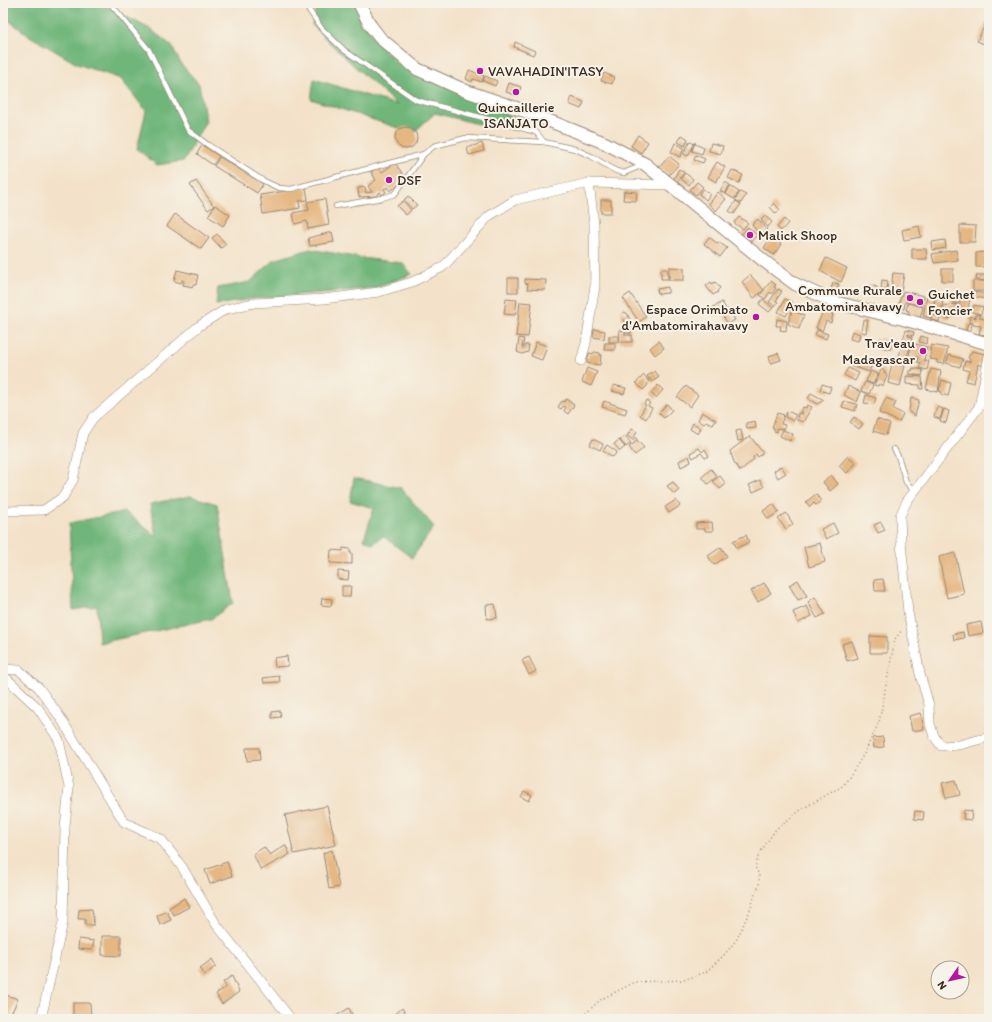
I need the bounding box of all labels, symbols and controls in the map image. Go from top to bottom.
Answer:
place label: VAVAHADIN'ITASY [488,63,604,80]
marker: VAVAHADIN'ITASY [475,66,485,76]
marker: Quincaillerie ISANJATO [511,87,521,97]
place label: Quincaillerie ISANJATO [478,99,555,132]
place label: DSF [397,172,422,189]
marker: DSF [384,175,394,185]
place label: Malick Shoop [758,227,837,244]
marker: Malick Shoop [745,230,755,240]
place label: Commune Rurale Ambatomirahavavy [785,282,902,315]
place label: Guichet Foncier [928,286,975,319]
marker: Commune Rurale Ambatomirahavavy [905,293,915,303]
marker: Guichet Foncier [915,297,925,307]
place label: Espace Orimbato d'Ambatomirahavavy [622,301,748,334]
marker: Espace Orimbato d'Ambatomirahavavy [751,312,761,322]
place label: Trav'eau Madagascar [842,335,916,368]
marker: Trav'eau Madagascar [918,346,928,356]
north arrow [930,960,970,1000]
text: N [935,979,950,992]

